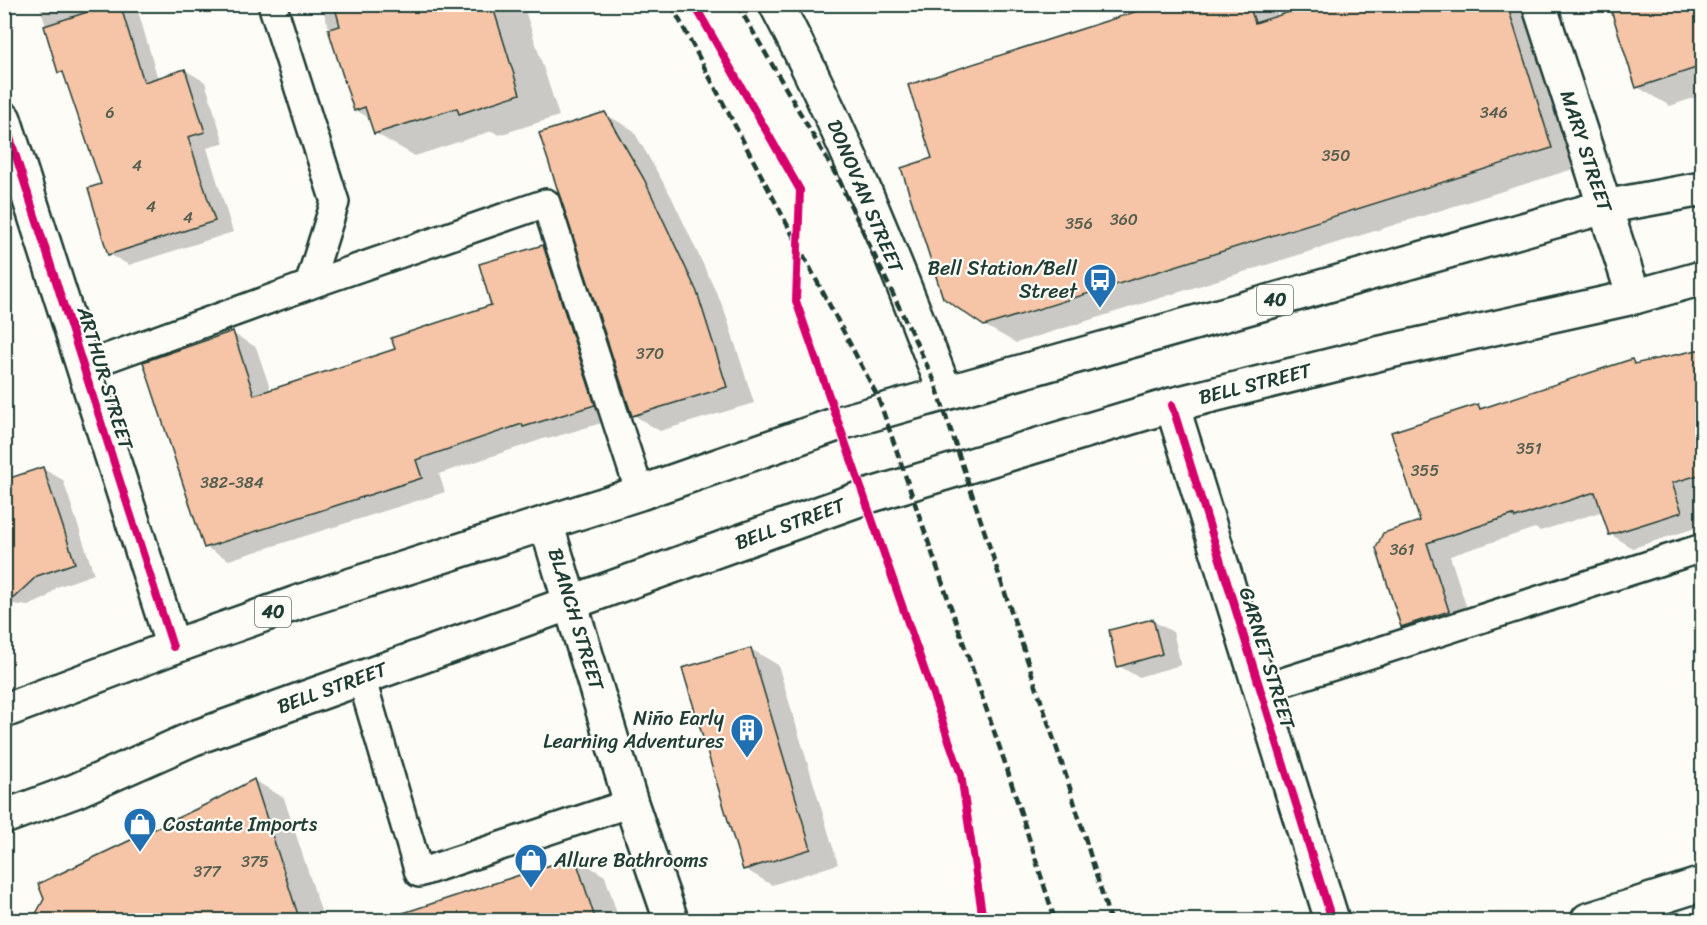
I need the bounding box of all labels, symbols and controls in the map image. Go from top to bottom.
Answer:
street label: MARY STREET [1550,86,1623,218]
house number: 6 [105,98,115,127]
house number: 346 [1480,98,1508,127]
street label: DONOVAN STREET [817,114,914,279]
house number: 350 [1322,141,1350,170]
house number: 4 [132,151,142,180]
house number: 4 [146,192,156,221]
house number: 4 [183,203,193,232]
house number: 360 [1110,205,1138,234]
house number: 356 [1065,209,1093,238]
place label: Bell Station/Bell Street [927,251,1078,309]
bus stop icon: Bell Station/Bell Street [1082,262,1118,309]
road number: 40 [1257,285,1293,315]
street label: ARTHUR STREET [66,301,144,455]
house number: 370 [636,339,664,368]
street label: BELL STREET [1195,353,1317,415]
house number: 351 [1516,434,1542,463]
house number: 355 [1411,456,1439,485]
house number: 382-384 [200,468,264,497]
street label: BELL STREET [730,487,852,560]
house number: 361 [1390,535,1414,564]
street label: BLANCH STREET [538,544,615,695]
street label: GARNET STREET [1229,583,1306,735]
road number: 40 [255,597,291,627]
street label: BELL STREET [272,651,394,724]
place label: Niño Early Learning Adventures [543,701,725,759]
building icon: Niño Early Learning Adventures [729,712,765,759]
shop icon: Costante Imports [122,806,158,853]
place label: Costante Imports [163,807,318,842]
shop icon: Allure Bathrooms [513,842,549,889]
place label: Allure Bathrooms [553,843,709,878]
house number: 375 [241,847,269,876]
house number: 377 [193,857,221,886]

